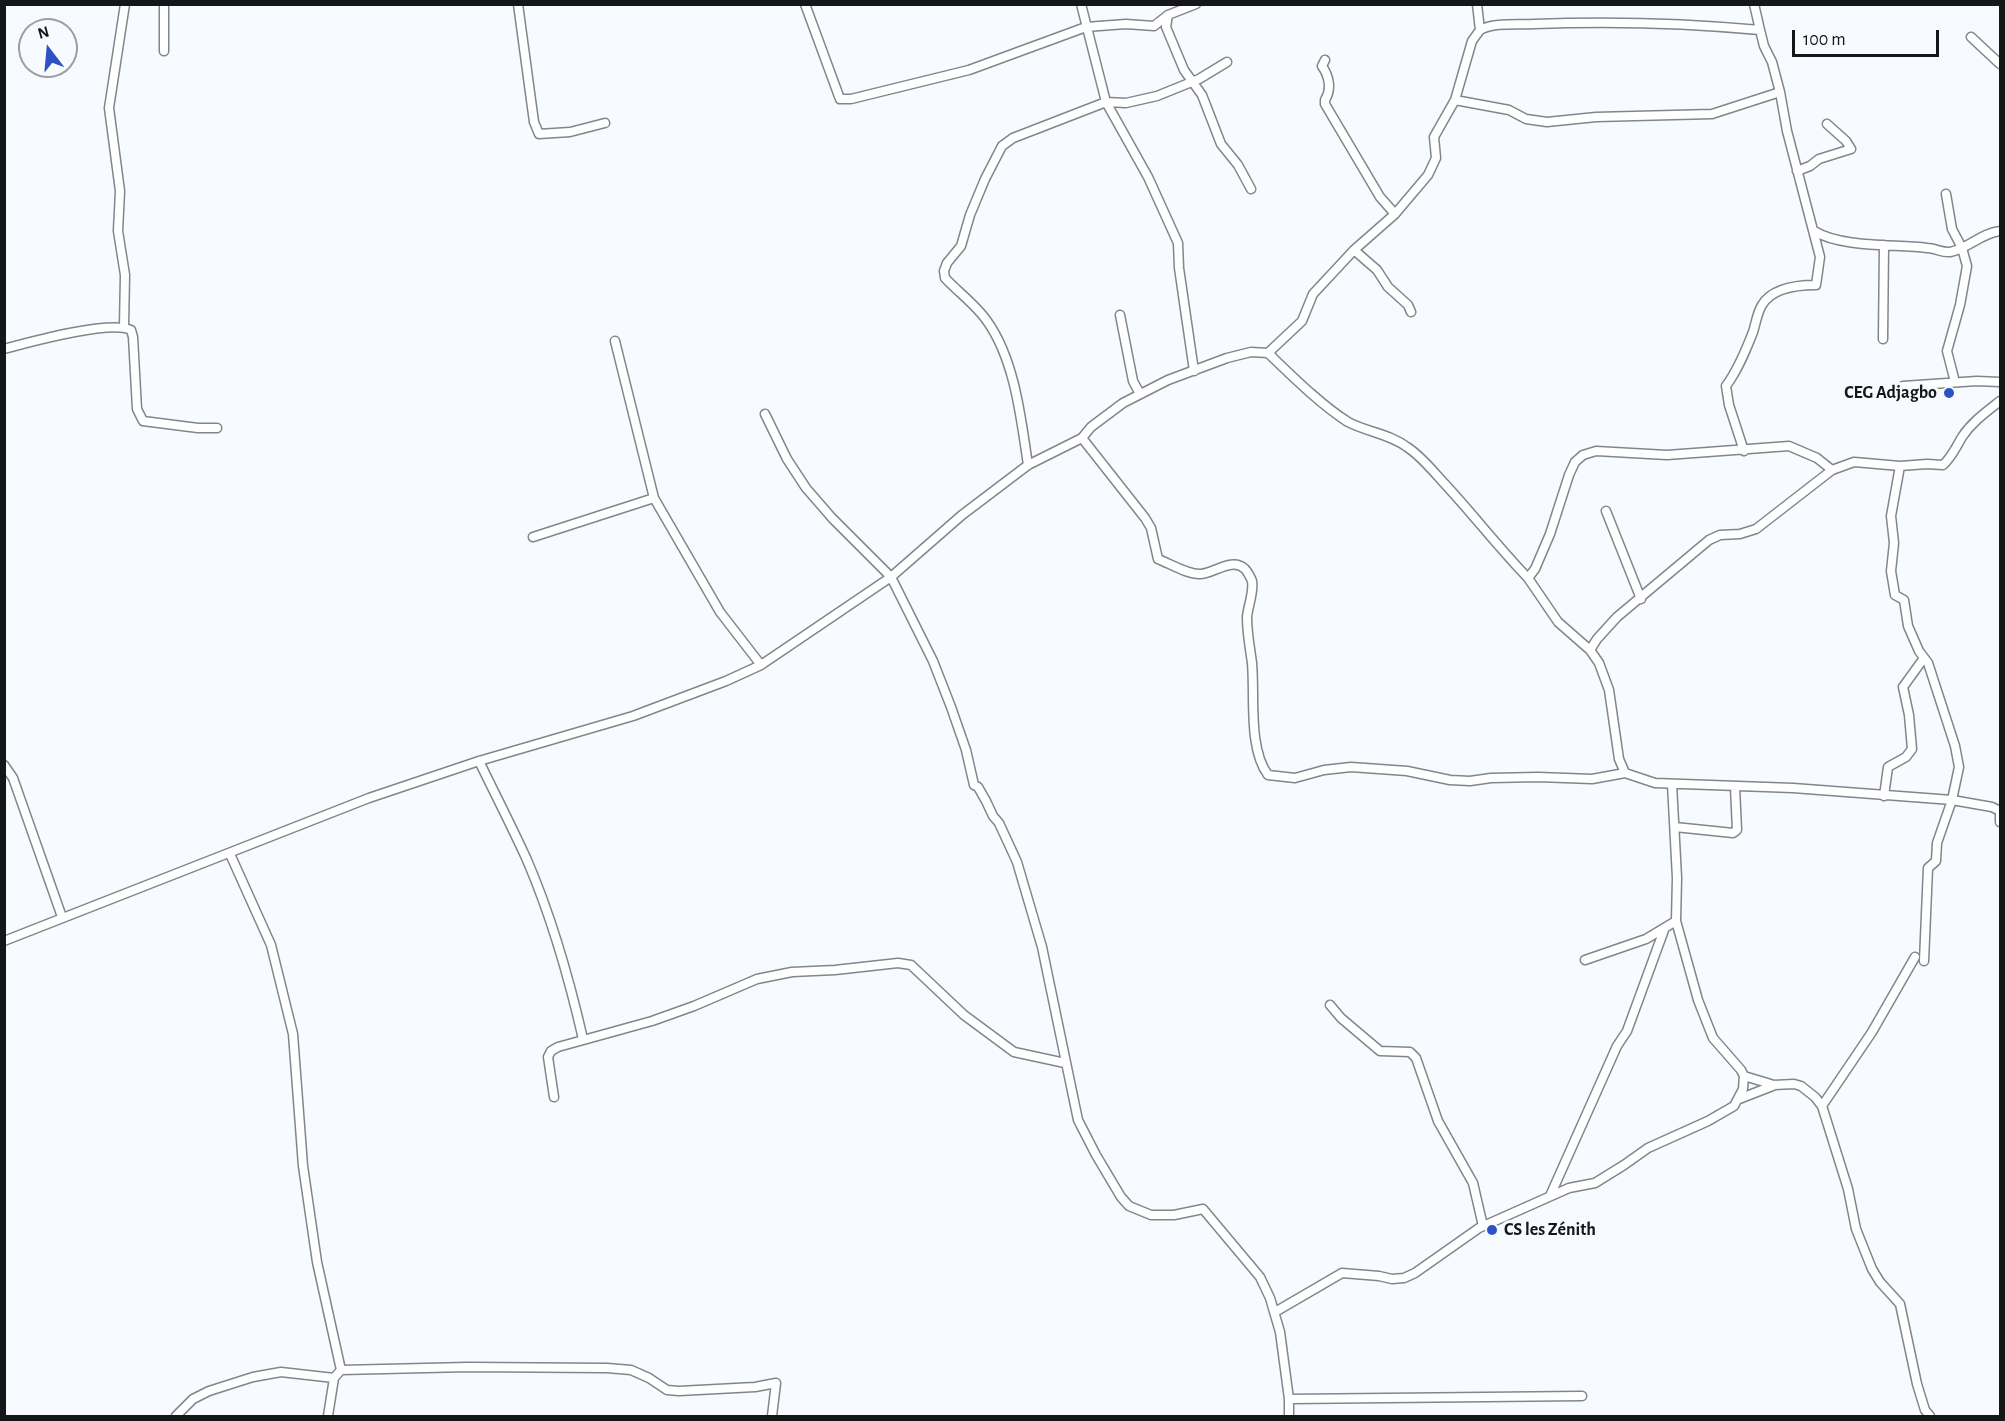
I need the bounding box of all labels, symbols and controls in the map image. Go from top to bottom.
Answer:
north arrow [18,18,78,78]
scale bar [1795,18,1942,56]
text: N [36,23,51,42]
text: 100 m [1803,31,1846,49]
place label: CEG Adjagbo [1844,382,1937,404]
marker: CEG Adjagbo [1942,386,1956,400]
place label: CS les Zénith [1504,1219,1596,1241]
marker: CS les Zénith [1485,1223,1499,1237]

